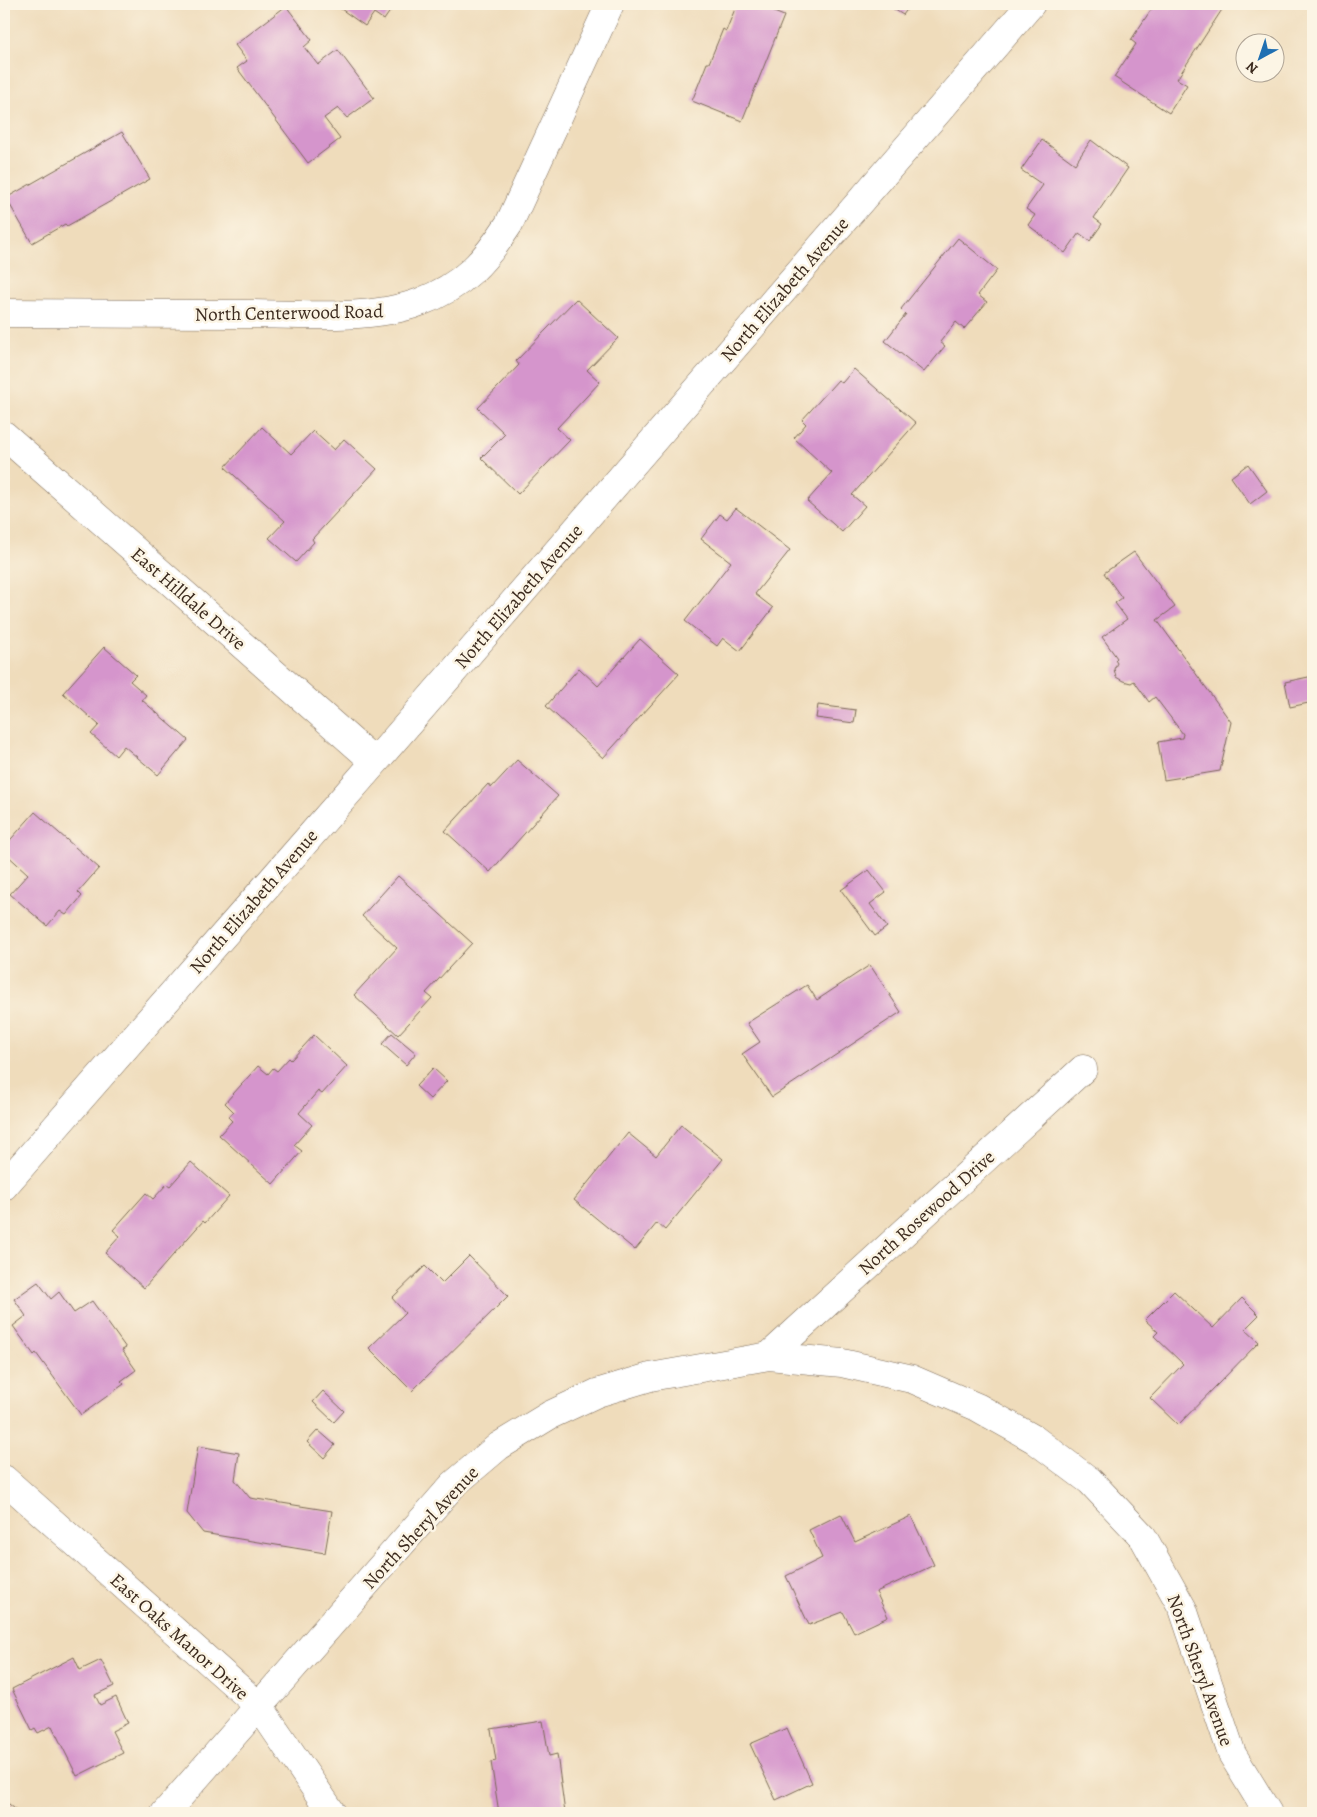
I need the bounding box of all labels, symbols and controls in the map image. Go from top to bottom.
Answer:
north arrow [1234,32,1284,82]
text: N [1242,57,1262,78]
street label: North Elizabeth Avenue [715,212,855,368]
street label: North Centerwood Road [195,298,384,328]
street label: North Elizabeth Avenue [449,519,589,675]
street label: East Hilldale Drive [125,541,252,656]
street label: North Elizabeth Avenue [184,824,324,980]
street label: North Rosewood Drive [853,1144,1001,1281]
street label: North Sheryl Avenue [357,1460,485,1595]
street label: East Oaks Manor Drive [104,1567,254,1706]
street label: North Sheryl Avenue [1161,1591,1240,1750]

